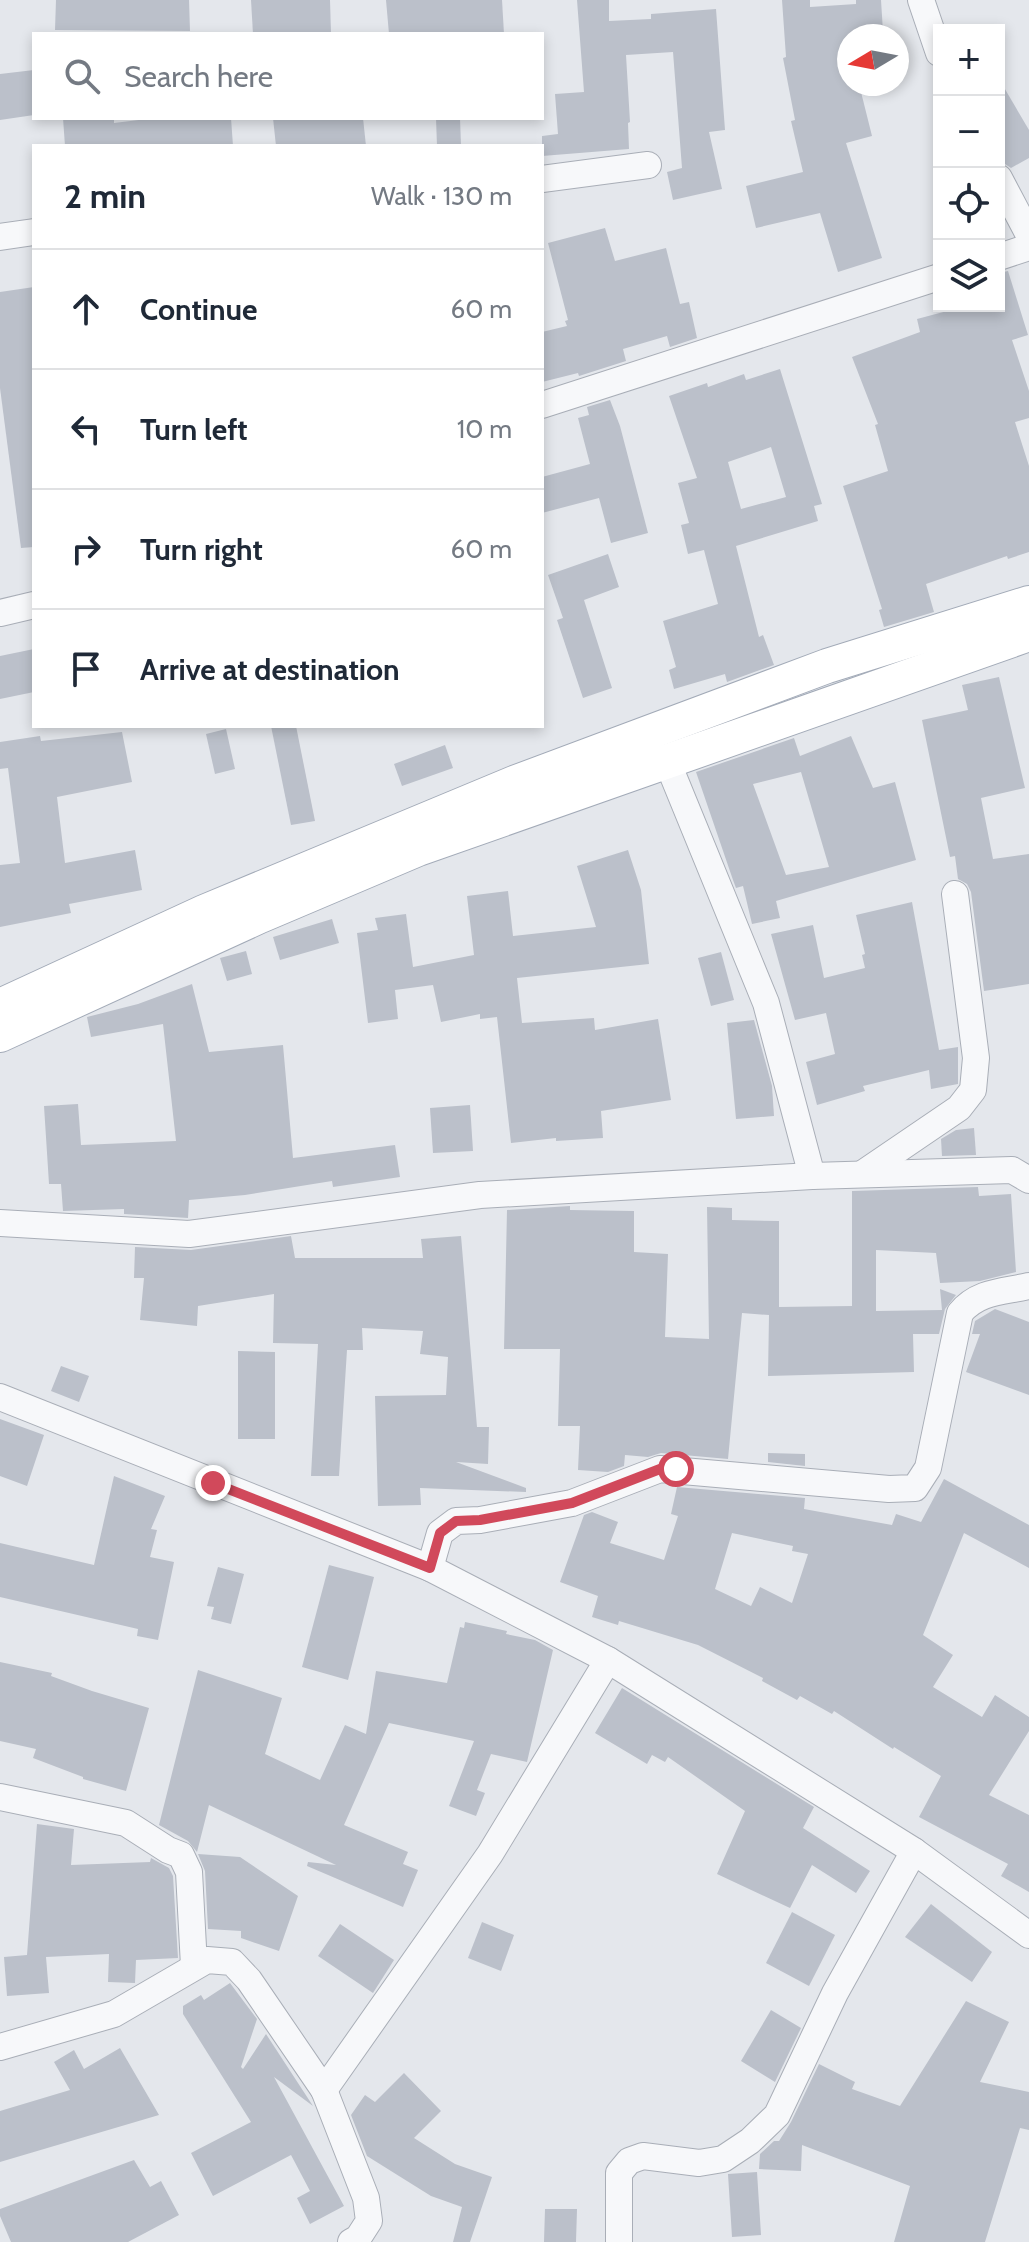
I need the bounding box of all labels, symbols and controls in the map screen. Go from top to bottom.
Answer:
north arrow [837,24,909,96]
map controls [933,24,1005,312]
button: + [933,24,1005,96]
search box [32,32,544,120]
icon: search [60,54,104,98]
text: Search here [124,58,273,95]
button: − [933,96,1005,168]
button: locate [933,168,1005,240]
text: 2 min [64,175,146,217]
text: Walk · 130 m [371,180,512,212]
button: layers [933,240,1005,312]
icon: ahead [64,287,108,331]
text: Continue [140,291,257,328]
text: 60 m [450,293,512,325]
icon: left [64,407,108,451]
text: Turn left [140,411,248,448]
text: 10 m [457,413,512,445]
icon: right [64,527,108,571]
text: Turn right [140,531,263,568]
text: 60 m [450,533,512,565]
icon: arrive [64,647,108,691]
text: Arrive at destination [140,651,400,688]
route start [658,1451,694,1487]
route end [195,1465,231,1501]

